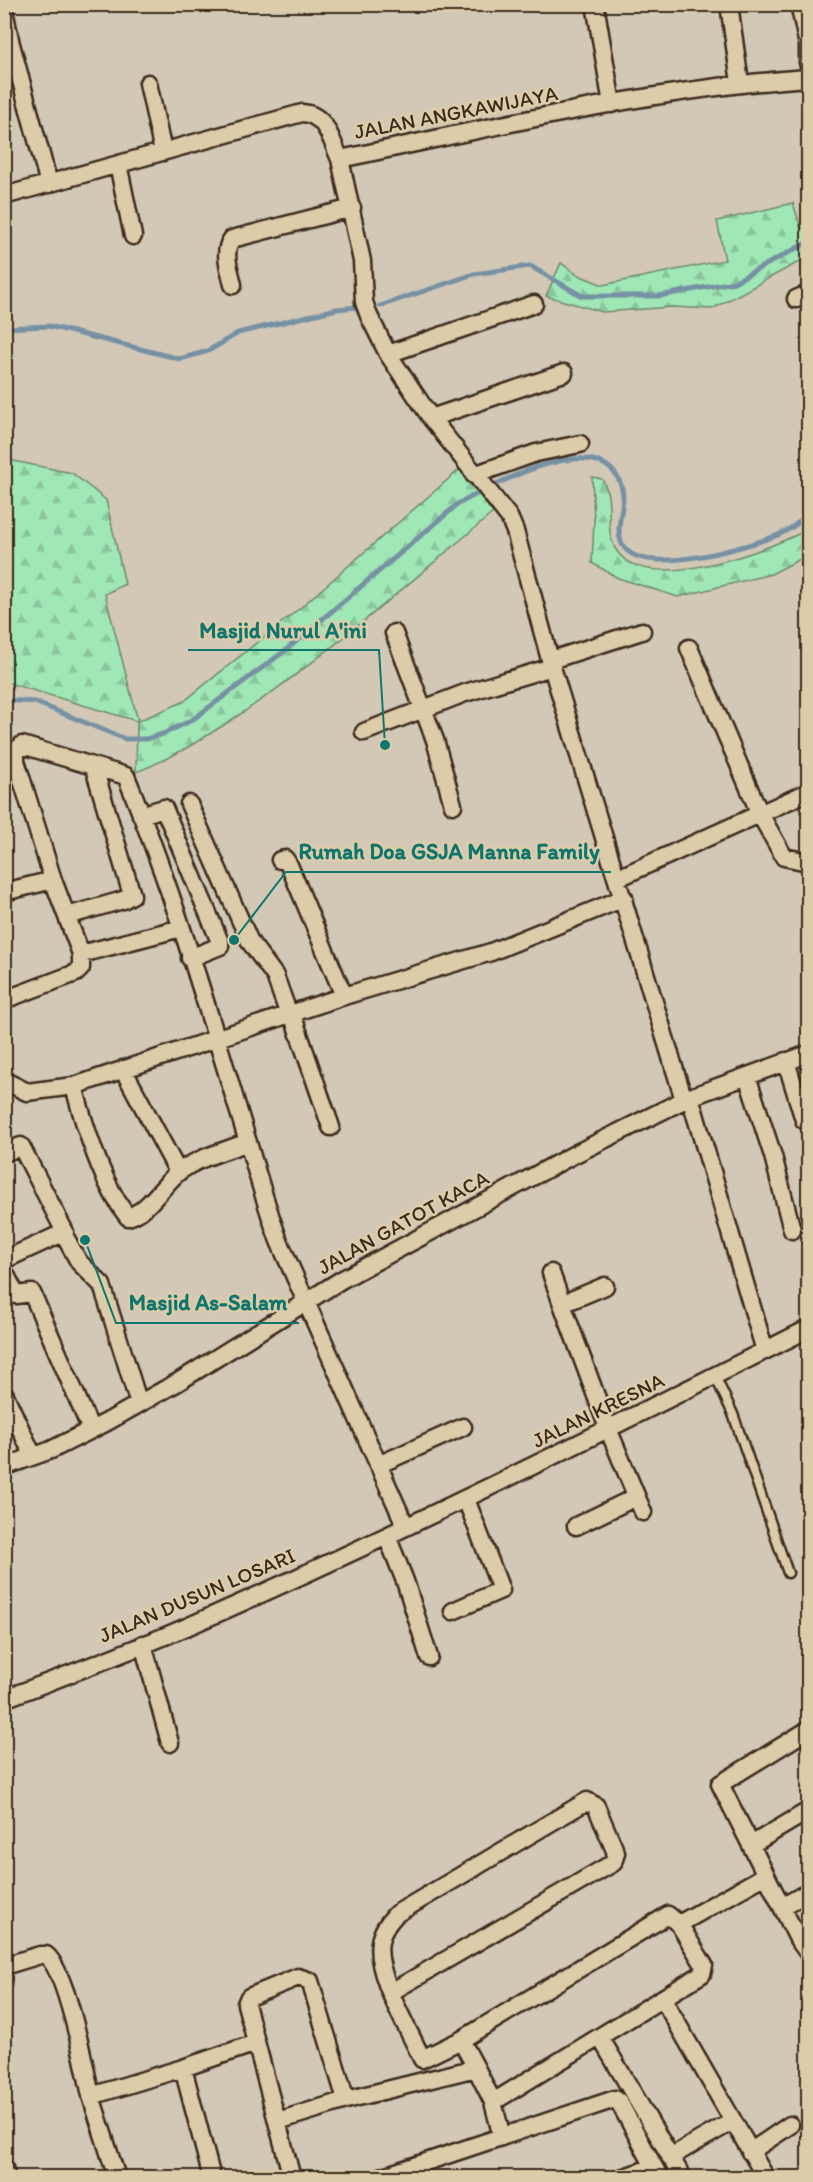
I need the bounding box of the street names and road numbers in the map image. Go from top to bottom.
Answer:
street label: JALAN ANGKAWIJAYA [352,80,560,144]
street label: JALAN GATOT KACA [313,1164,493,1279]
street label: JALAN KRESNA [528,1367,669,1453]
street label: JALAN DUSUN LOSARI [95,1542,299,1648]

